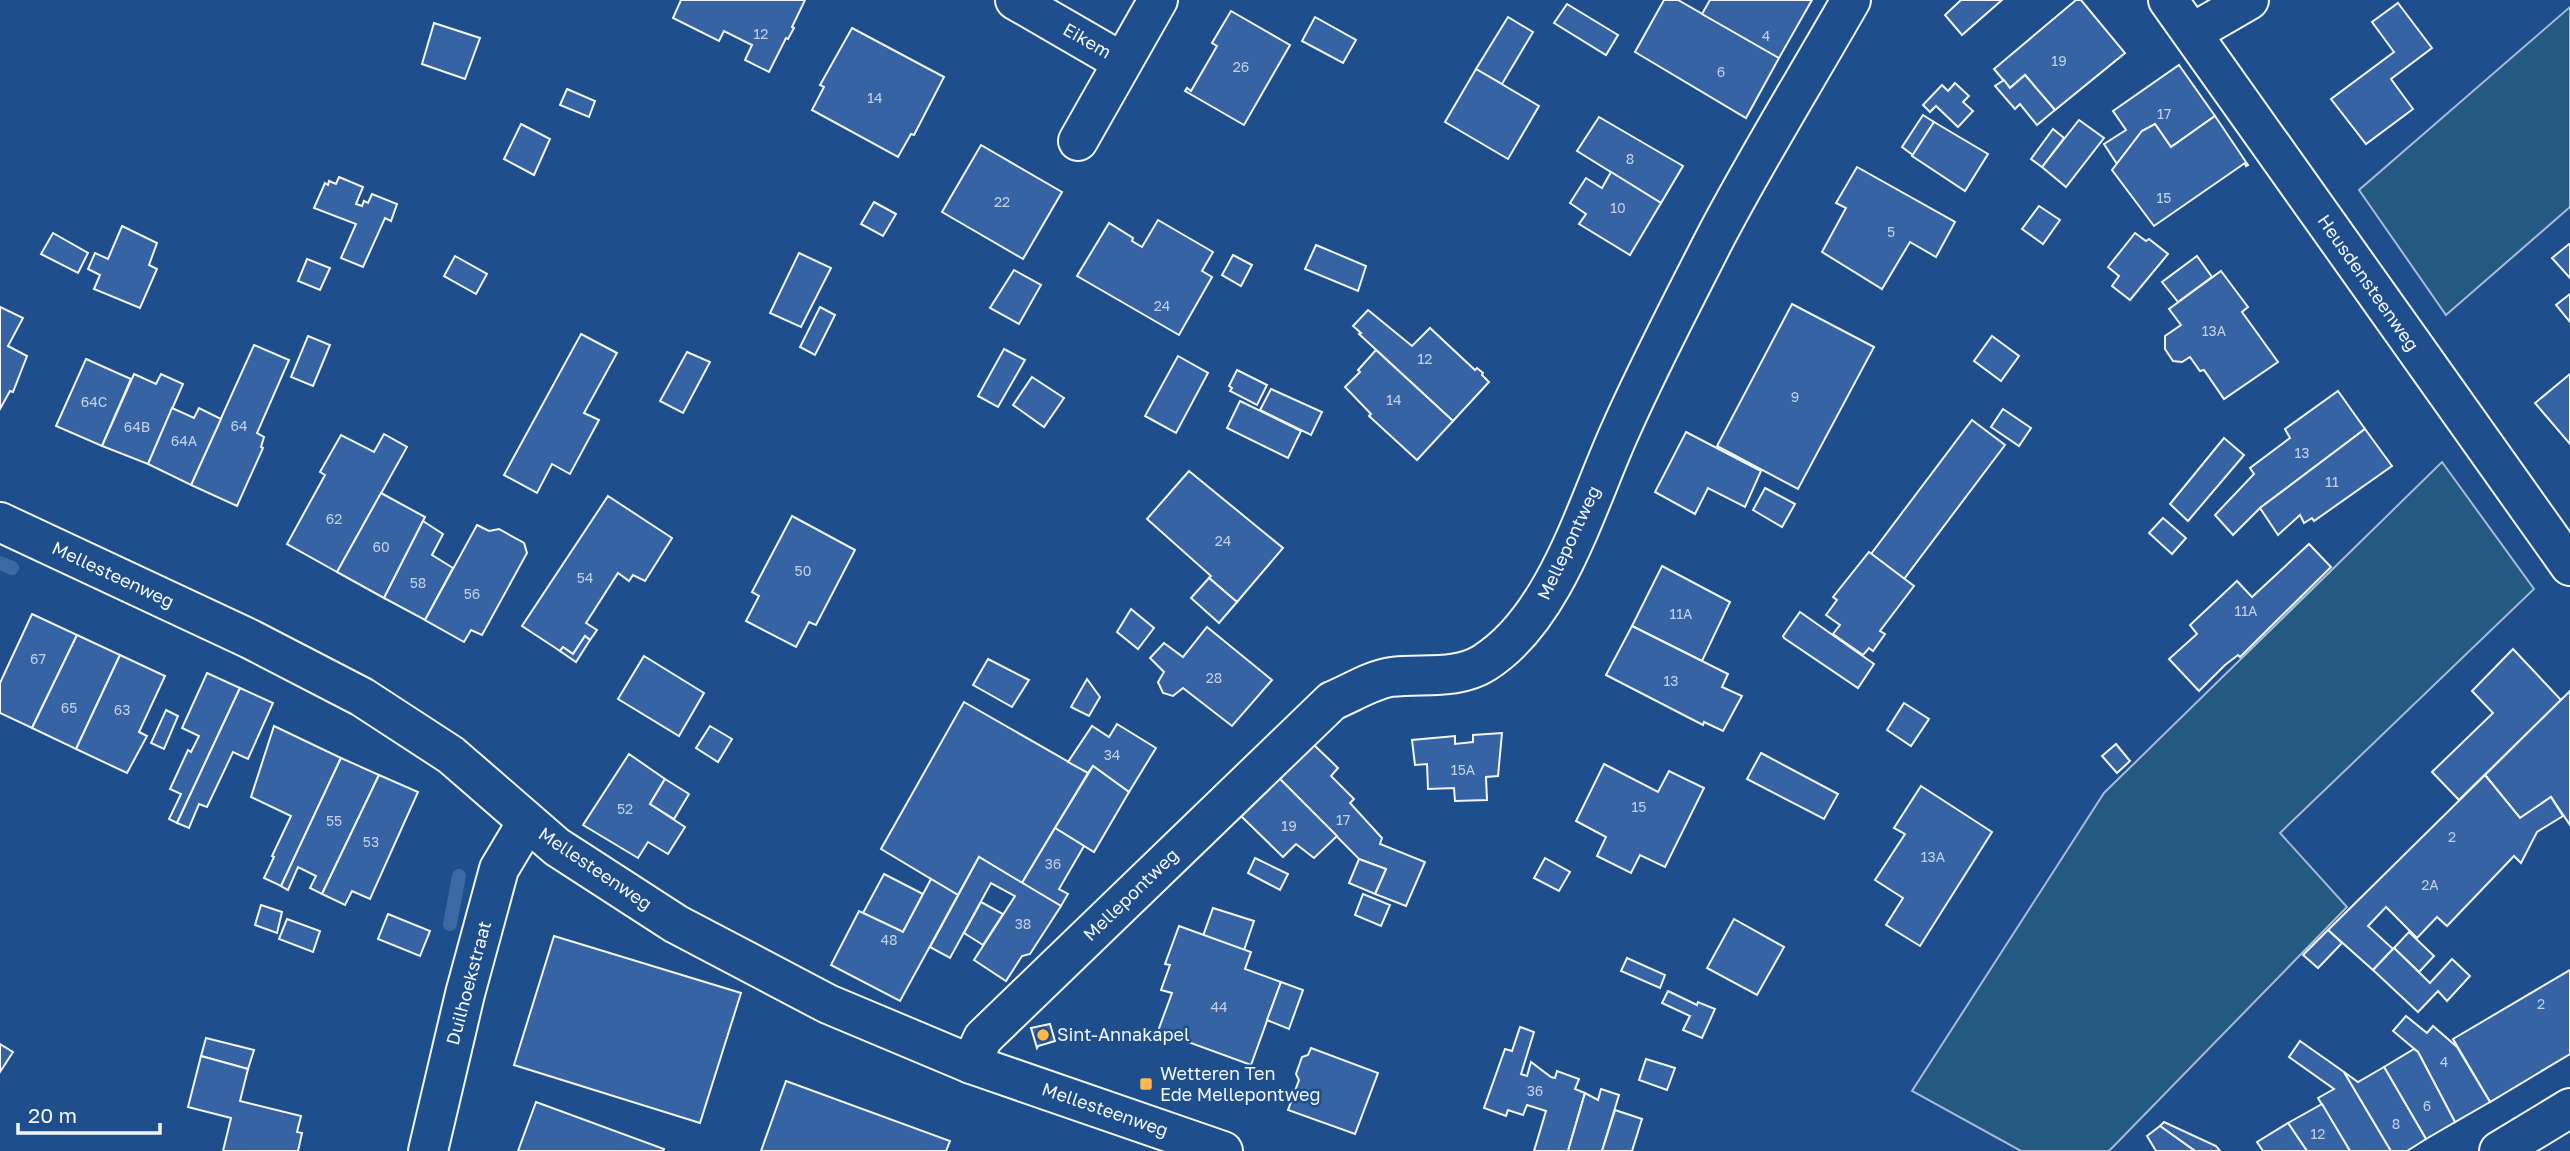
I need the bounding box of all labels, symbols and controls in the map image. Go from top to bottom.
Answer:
street label: Eikem [1059,18,1116,63]
house number: 12 [754,25,768,42]
house number: 4 [1762,27,1770,44]
house number: 19 [2051,52,2067,69]
house number: 26 [1233,58,1249,75]
house number: 6 [1717,63,1725,80]
house number: 14 [867,89,883,106]
house number: 17 [2157,105,2171,122]
house number: 8 [1626,150,1634,167]
house number: 15 [2157,189,2171,206]
house number: 22 [994,193,1010,210]
house number: 10 [1610,199,1626,216]
street label: Heusdensteenweg [2313,210,2424,355]
house number: 5 [1887,223,1895,240]
house number: 24 [1154,297,1170,314]
house number: 13A [2202,322,2227,339]
house number: 12 [1418,350,1432,367]
house number: 9 [1791,388,1799,405]
house number: 14 [1386,391,1402,408]
house number: 64C [81,393,107,410]
house number: 64 [230,417,248,434]
house number: 64B [124,418,150,435]
house number: 64A [171,432,198,449]
house number: 13 [2295,444,2309,461]
house number: 11 [2325,473,2339,490]
street label: Mellepontweg [1532,482,1604,603]
house number: 62 [326,510,342,527]
house number: 24 [1215,532,1231,549]
street label: Mellesteenweg [49,536,178,612]
house number: 60 [372,538,390,555]
house number: 50 [795,562,811,579]
house number: 54 [577,569,593,586]
house number: 58 [410,574,426,591]
house number: 56 [464,585,480,602]
house number: 11A [2235,602,2258,619]
house number: 11A [1670,605,1693,622]
house number: 67 [30,650,46,667]
house number: 28 [1206,669,1222,686]
house number: 13 [1664,672,1678,689]
house number: 65 [61,699,77,716]
house number: 63 [114,701,130,718]
house number: 34 [1104,746,1120,763]
house number: 15A [1451,761,1476,778]
house number: 15 [1632,798,1646,815]
house number: 52 [617,800,633,817]
house number: 17 [1336,811,1350,828]
house number: 55 [326,812,342,829]
house number: 19 [1281,817,1297,834]
street label: Mellesteenweg [535,822,656,914]
house number: 2 [2448,828,2456,845]
house number: 53 [363,833,379,850]
street label: Mellepontweg [1078,843,1182,945]
house number: 13A [1921,848,1946,865]
house number: 36 [1045,855,1061,872]
house number: 2A [2421,876,2439,893]
house number: 38 [1015,915,1031,932]
street label: Duilhoekstraat [441,918,495,1047]
house number: 48 [880,931,898,948]
house number: 2 [2537,995,2545,1012]
house number: 44 [1210,998,1228,1015]
place label: Sint-Annakapel [1057,1023,1190,1045]
marker: Sint-Annakapel [1035,1027,1051,1043]
house number: 4 [2440,1053,2448,1070]
place label: Wetteren Ten Ede Mellepontweg [1160,1062,1321,1105]
marker: Wetteren Ten Ede Mellepontweg [1138,1076,1154,1092]
street label: Mellesteenweg [1039,1077,1171,1141]
house number: 36 [1527,1082,1543,1099]
scale bar [18,1092,159,1136]
house number: 6 [2423,1097,2431,1114]
text: 20 m [28,1102,77,1128]
house number: 8 [2392,1115,2400,1132]
house number: 12 [2311,1125,2325,1142]

